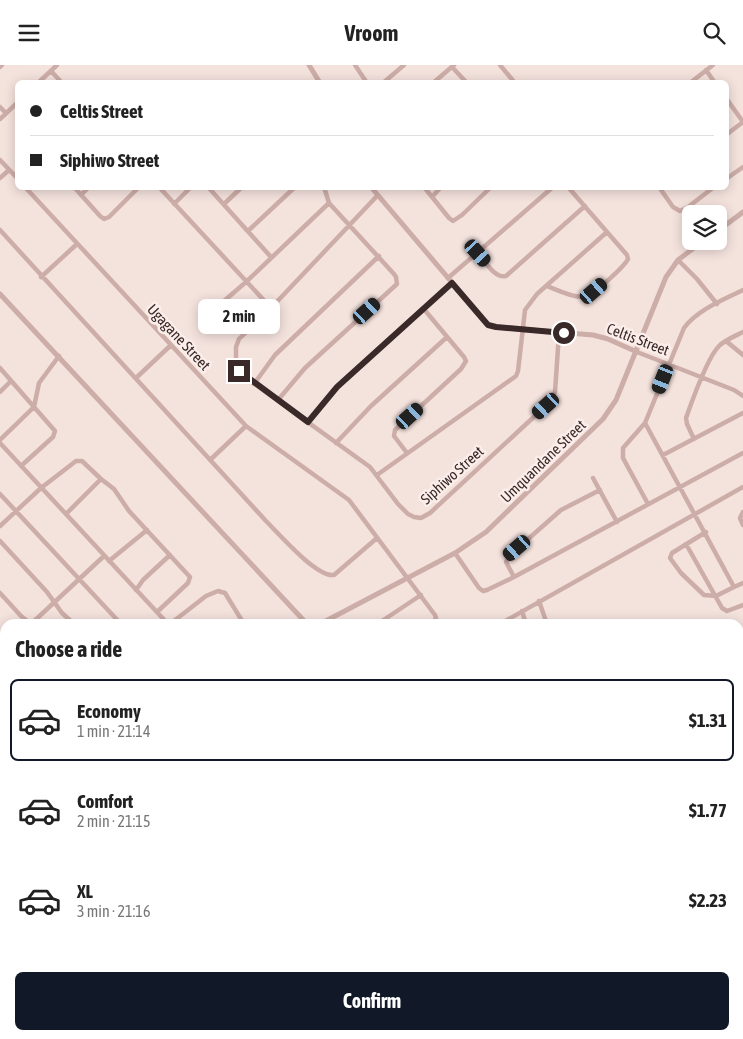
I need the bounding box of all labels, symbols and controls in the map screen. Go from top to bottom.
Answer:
icon: menu [15,19,43,47]
icon: search [700,19,728,47]
text: Vroom [345,20,398,46]
text: Celtis Street [60,100,143,122]
text: Siphiwo Street [60,149,159,171]
map controls [682,205,727,250]
button: layers [682,205,727,250]
car [462,237,493,269]
car [577,275,610,307]
car [350,295,383,327]
callout: 2 min [198,299,280,333]
street label: Ugagane Street [144,300,214,374]
text: 2 min [223,307,255,325]
street label: Celtis Street [604,319,672,359]
route start [553,322,575,344]
route end [228,360,250,382]
car [650,362,675,396]
car [529,390,562,422]
car [393,400,426,432]
street label: Umquandane Street [497,416,589,506]
street label: Siphiwo Street [417,442,487,508]
car [500,532,533,564]
text: Choose a ride [15,636,122,662]
icon: car [17,698,62,743]
text: Economy [77,700,141,722]
text: $1.31 [689,709,727,731]
text: 1 min · 21:14 [77,722,150,740]
icon: car [17,788,62,833]
text: Comfort [77,790,133,812]
text: $1.77 [689,799,727,821]
text: 2 min · 21:15 [77,812,150,830]
icon: car [17,878,62,923]
text: XL [77,880,93,902]
text: $2.23 [689,889,727,911]
text: 3 min · 21:16 [77,902,150,920]
button: Confirm [15,972,729,1030]

